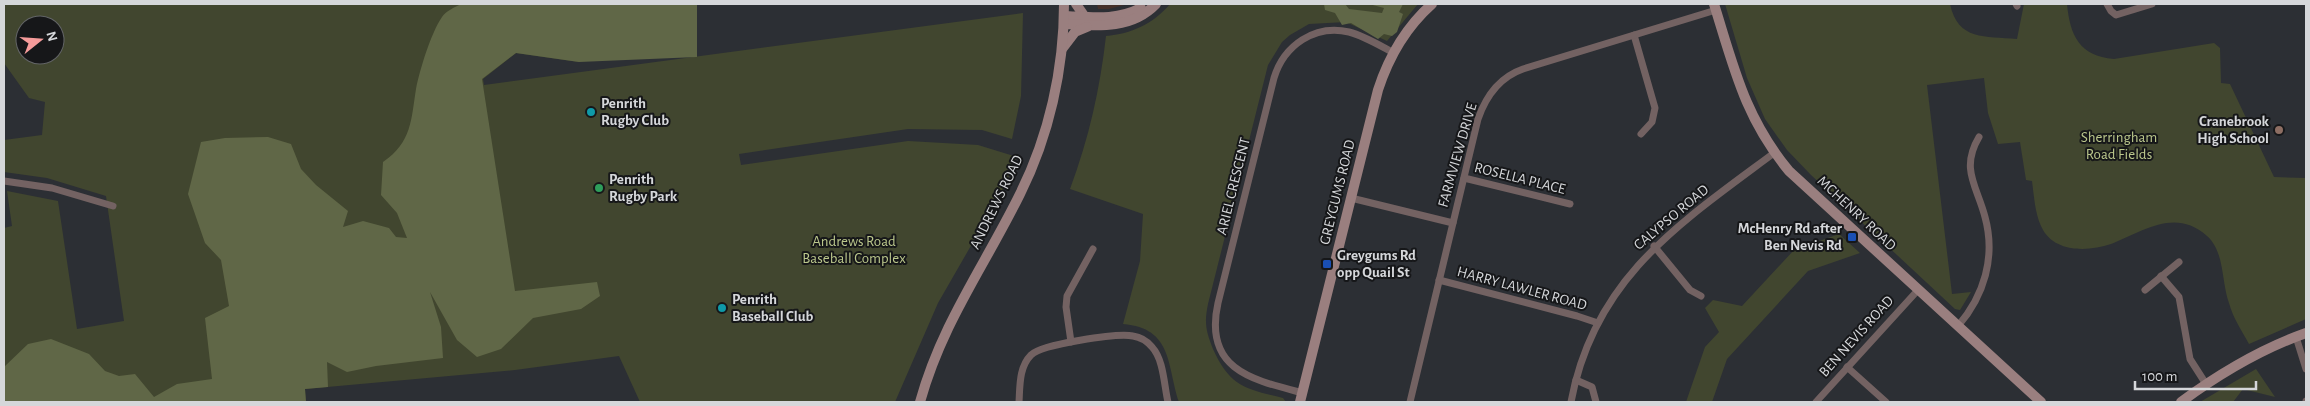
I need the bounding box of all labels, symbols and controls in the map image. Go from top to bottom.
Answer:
north arrow [15,15,65,65]
text: N [43,30,60,43]
place label: Penrith Rugby Club [601,96,669,128]
street label: FARMVIEW DRIVE [1435,101,1480,209]
marker: Penrith Rugby Club [585,106,597,118]
place label: Cranebrook High School [2197,114,2270,146]
marker: Cranebrook High School [2273,124,2285,136]
park label: Sherringham Road Fields [2081,130,2157,162]
street label: ARIEL CRESCENT [1214,135,1253,236]
street label: GREYGUMS ROAD [1317,138,1358,246]
street label: ANDREWS ROAD [967,152,1026,252]
street label: ROSELLA PLACE [1473,160,1567,197]
place label: Penrith Rugby Park [609,172,678,204]
street label: MCHENRY ROAD [1814,173,1899,254]
marker: Penrith Rugby Park [593,182,605,194]
street label: CALYPSO ROAD [1631,182,1712,253]
place label: McHenry Rd after Ben Nevis Rd [1738,221,1843,253]
marker: McHenry Rd after Ben Nevis Rd [1846,231,1858,243]
park label: Andrews Road Baseball Complex [802,234,906,266]
place label: Greygums Rd opp Quail St [1337,248,1416,280]
marker: Greygums Rd opp Quail St [1321,258,1333,270]
street label: HARRY LAWLER ROAD [1455,264,1589,313]
place label: Penrith Baseball Club [732,292,813,324]
street label: BEN NEVIS ROAD [1816,293,1897,380]
marker: Penrith Baseball Club [716,302,728,314]
scale bar [2135,358,2256,390]
text: 100 m [2142,369,2177,384]

